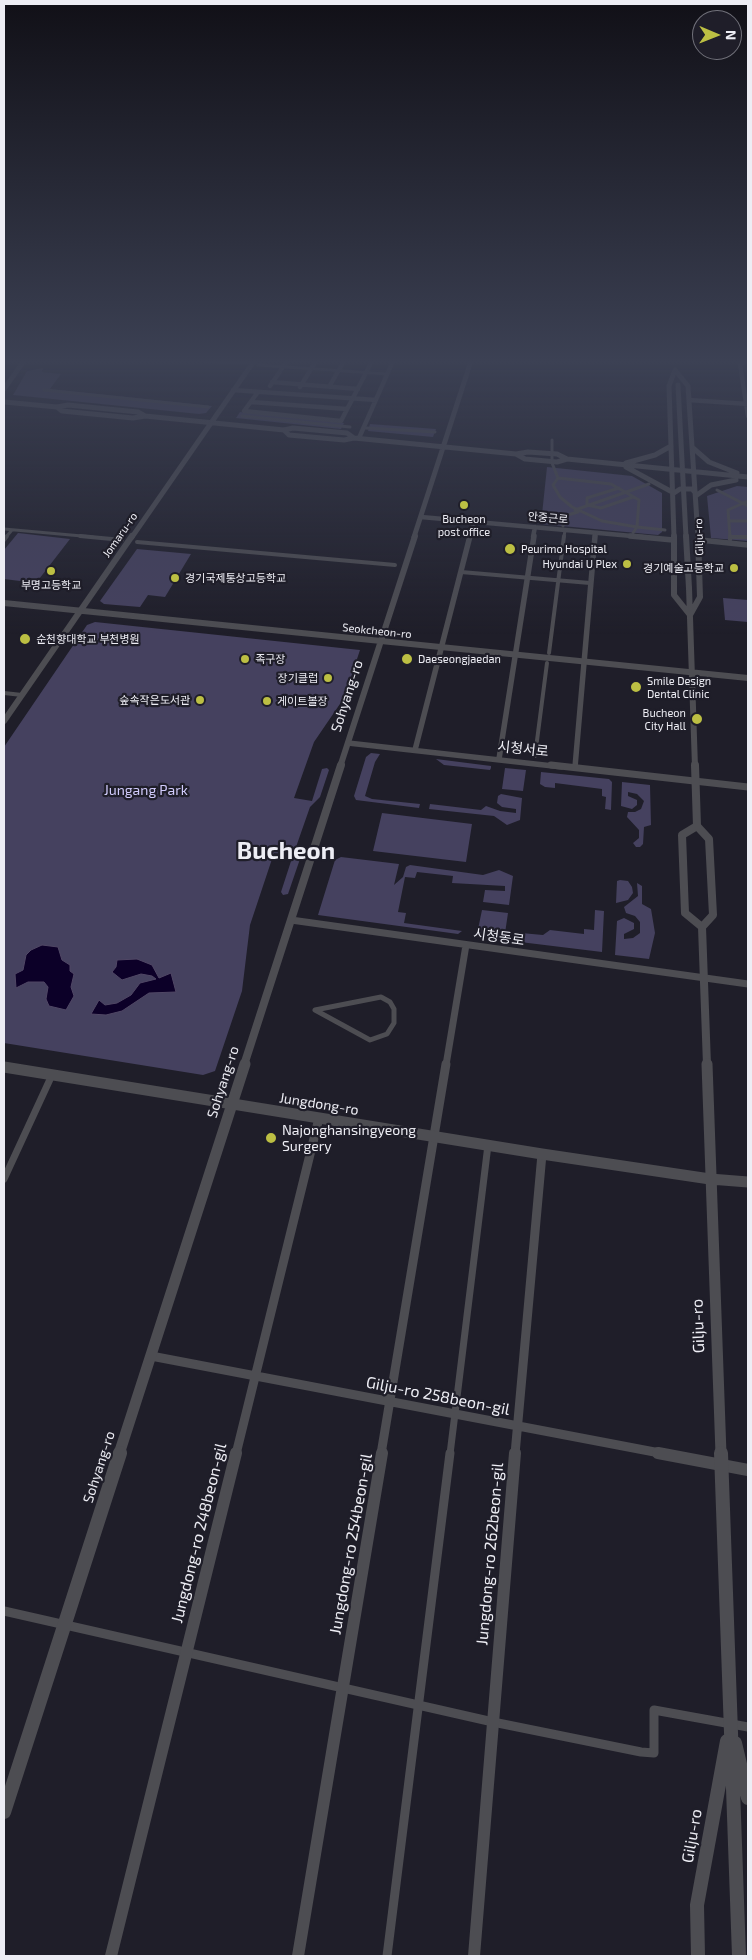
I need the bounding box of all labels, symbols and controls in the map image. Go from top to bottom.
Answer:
north arrow [692,10,742,60]
text: N [723,30,740,40]
marker: Bucheon post office [458,499,470,511]
street label: Jomaru-ro [100,510,140,560]
street label: 안중근로 [527,510,569,526]
place label: Bucheon post office [438,512,490,538]
street label: Gilju-ro [692,518,706,556]
marker: Peurimo Hospital [503,542,517,556]
place label: Peurimo Hospital [521,542,607,556]
place label: Hyundai U Plex [542,557,617,571]
marker: Hyundai U Plex [621,558,633,570]
place label: 경기예술고등학교 [643,561,724,575]
marker: 경기예술고등학교 [728,562,740,574]
marker: 부명고등학교 [45,565,57,577]
place label: 경기국제통상고등학교 [185,571,286,585]
marker: 경기국제통상고등학교 [169,572,181,584]
place label: 부명고등학교 [21,578,81,592]
street label: Seokcheon-ro [342,621,412,641]
marker: 순천향대학교 부천병원 [18,632,32,646]
place label: 순천향대학교 부천병원 [36,632,140,646]
place label: 족구장 [255,652,285,666]
marker: Daeseongjaedan [400,652,414,666]
place label: Daeseongjaedan [418,652,501,666]
marker: 족구장 [239,653,251,665]
street label: Sohyang-ro [327,658,367,734]
place label: 장기클럽 [278,671,318,685]
marker: 장기클럽 [322,672,334,684]
place label: Smile Design Dental Clinic [647,674,711,700]
marker: Smile Design Dental Clinic [629,680,643,694]
place label: 숲속작은도서관 [119,693,190,707]
marker: 숲속작은도서관 [194,694,206,706]
place label: 게이트볼장 [277,694,328,708]
marker: 게이트볼장 [261,695,273,707]
place label: Bucheon City Hall [643,706,686,732]
marker: Bucheon City Hall [690,712,704,726]
street label: 시청서로 [497,738,549,760]
park label: Jungang Park [104,782,188,798]
district label: Bucheon [237,837,335,865]
street label: 시청동로 [472,925,526,949]
street label: Sohyang-ro [203,1044,243,1120]
street label: Jungdong-ro [278,1089,360,1119]
place label: Najonghansingyeong Surgery [282,1122,416,1154]
marker: Najonghansingyeong Surgery [264,1131,278,1145]
street label: Gilju-ro [687,1298,709,1354]
street label: Gilju-ro 258beon-gil [364,1373,512,1419]
street label: Sohyang-ro [79,1429,119,1505]
street label: Jungdong-ro 248beon-gil [167,1441,231,1625]
street label: Jungdong-ro 254beon-gil [326,1452,376,1636]
street label: Jungdong-ro 262beon-gil [472,1462,508,1646]
street label: Gilju-ro [678,1808,706,1864]

